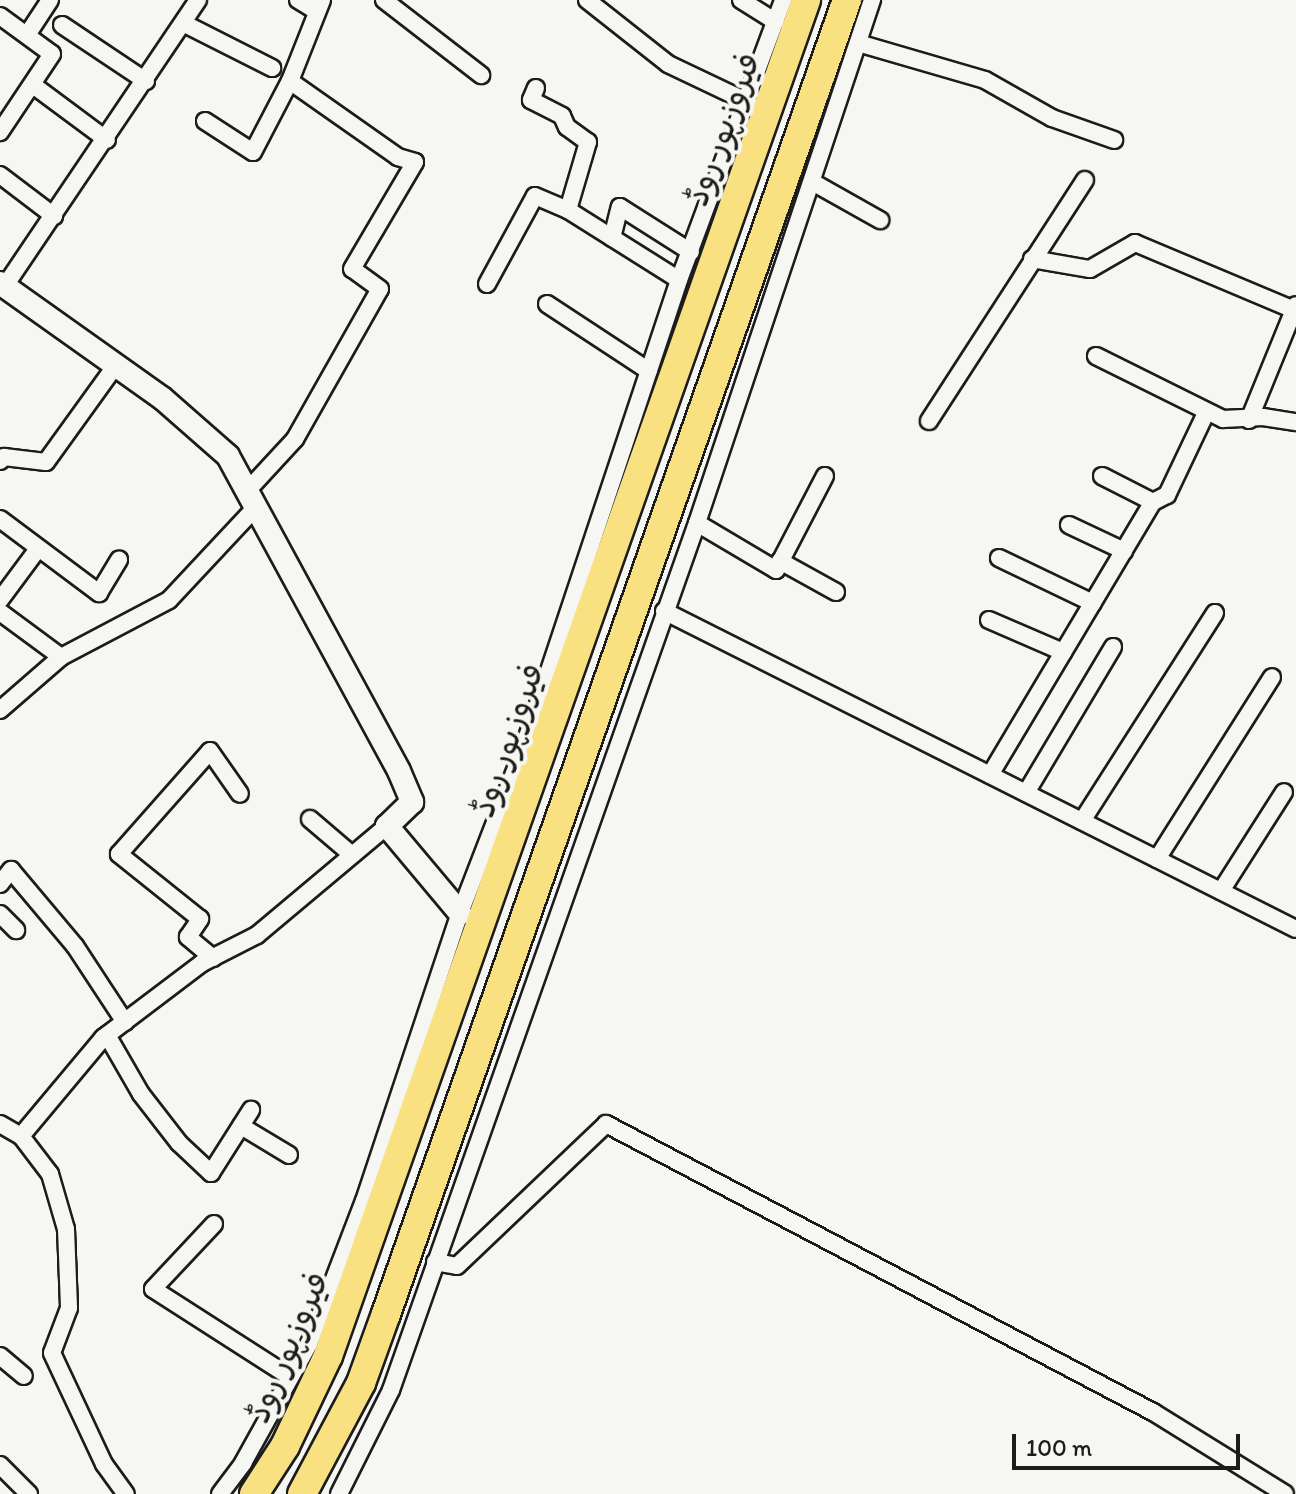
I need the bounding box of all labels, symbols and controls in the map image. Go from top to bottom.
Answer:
street label: فیروزپور روڈ [675,47,769,211]
street label: فیروزپور روڈ [462,658,552,822]
street label: فیروزپور روڈ [237,1265,337,1429]
scale bar [1016,1418,1244,1468]
text: 100 m [1026,1433,1092,1462]

